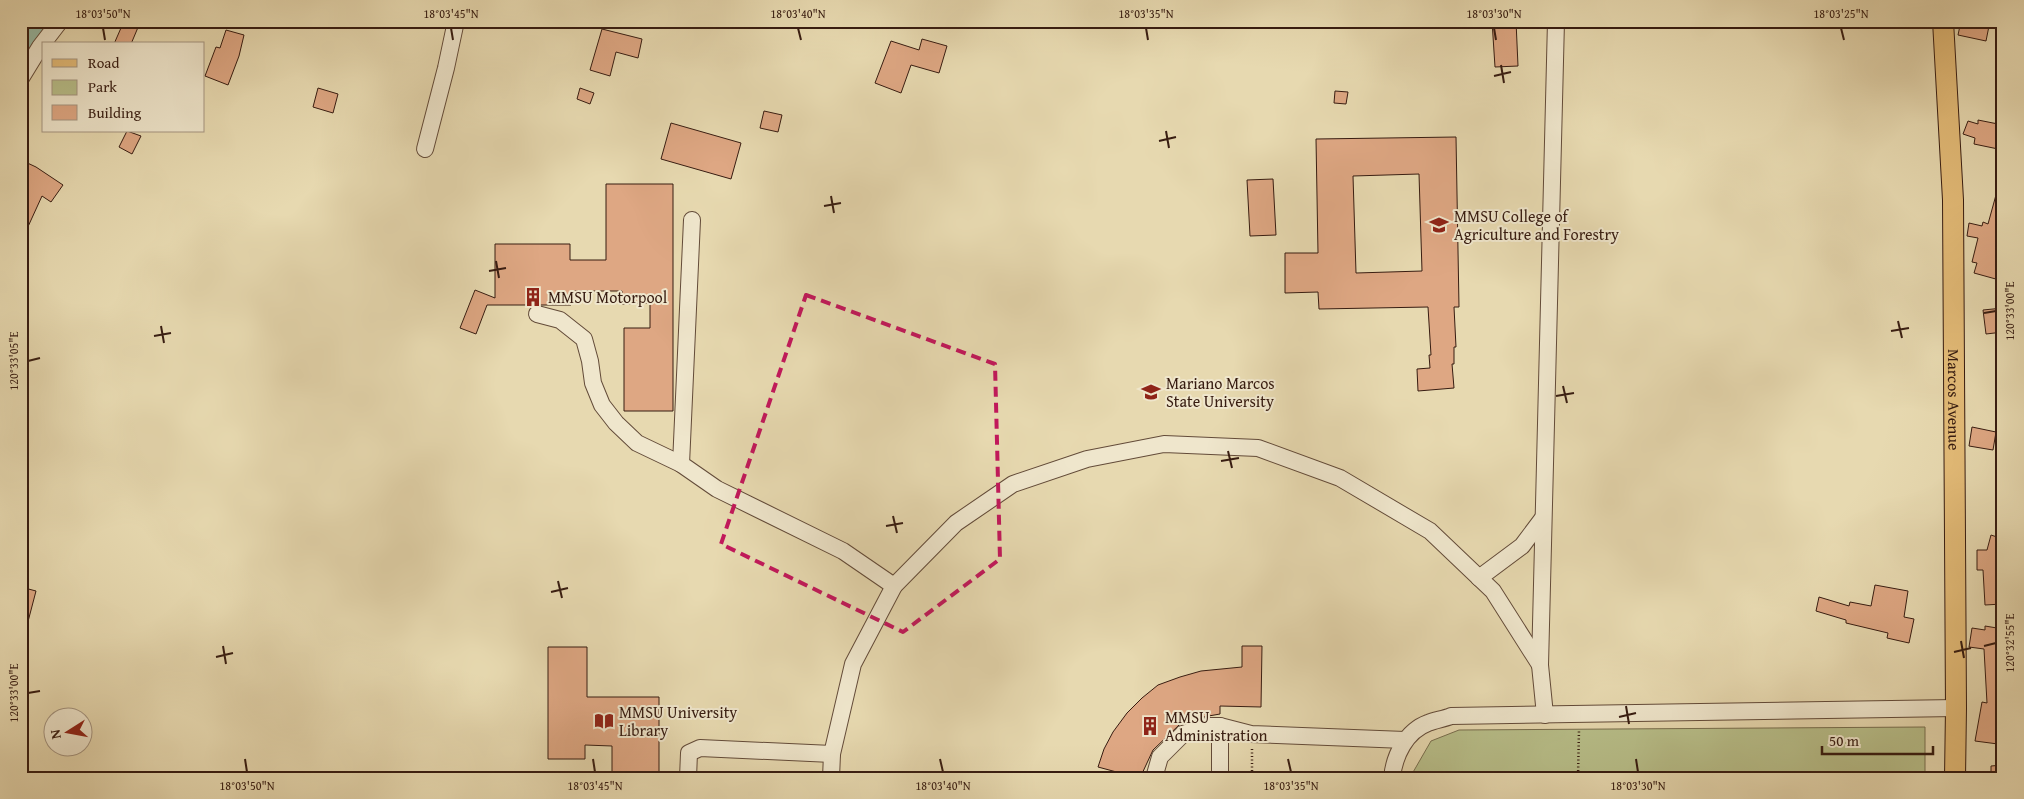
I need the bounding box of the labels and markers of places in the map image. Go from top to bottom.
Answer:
place label: MMSU College of Agriculture and Forestry [1454,204,1619,246]
school or university icon: MMSU College of Agriculture and Forestry [1428,214,1450,236]
place label: MMSU Motorpool [548,285,668,309]
building icon: MMSU Motorpool [522,286,544,308]
place label: Mariano Marcos State University [1166,371,1275,413]
school or university icon: Mariano Marcos State University [1140,381,1162,403]
place label: MMSU University Library [619,700,737,742]
place label: MMSU Administration [1165,705,1268,747]
library icon: MMSU University Library [593,710,615,732]
building icon: MMSU Administration [1139,715,1161,737]

